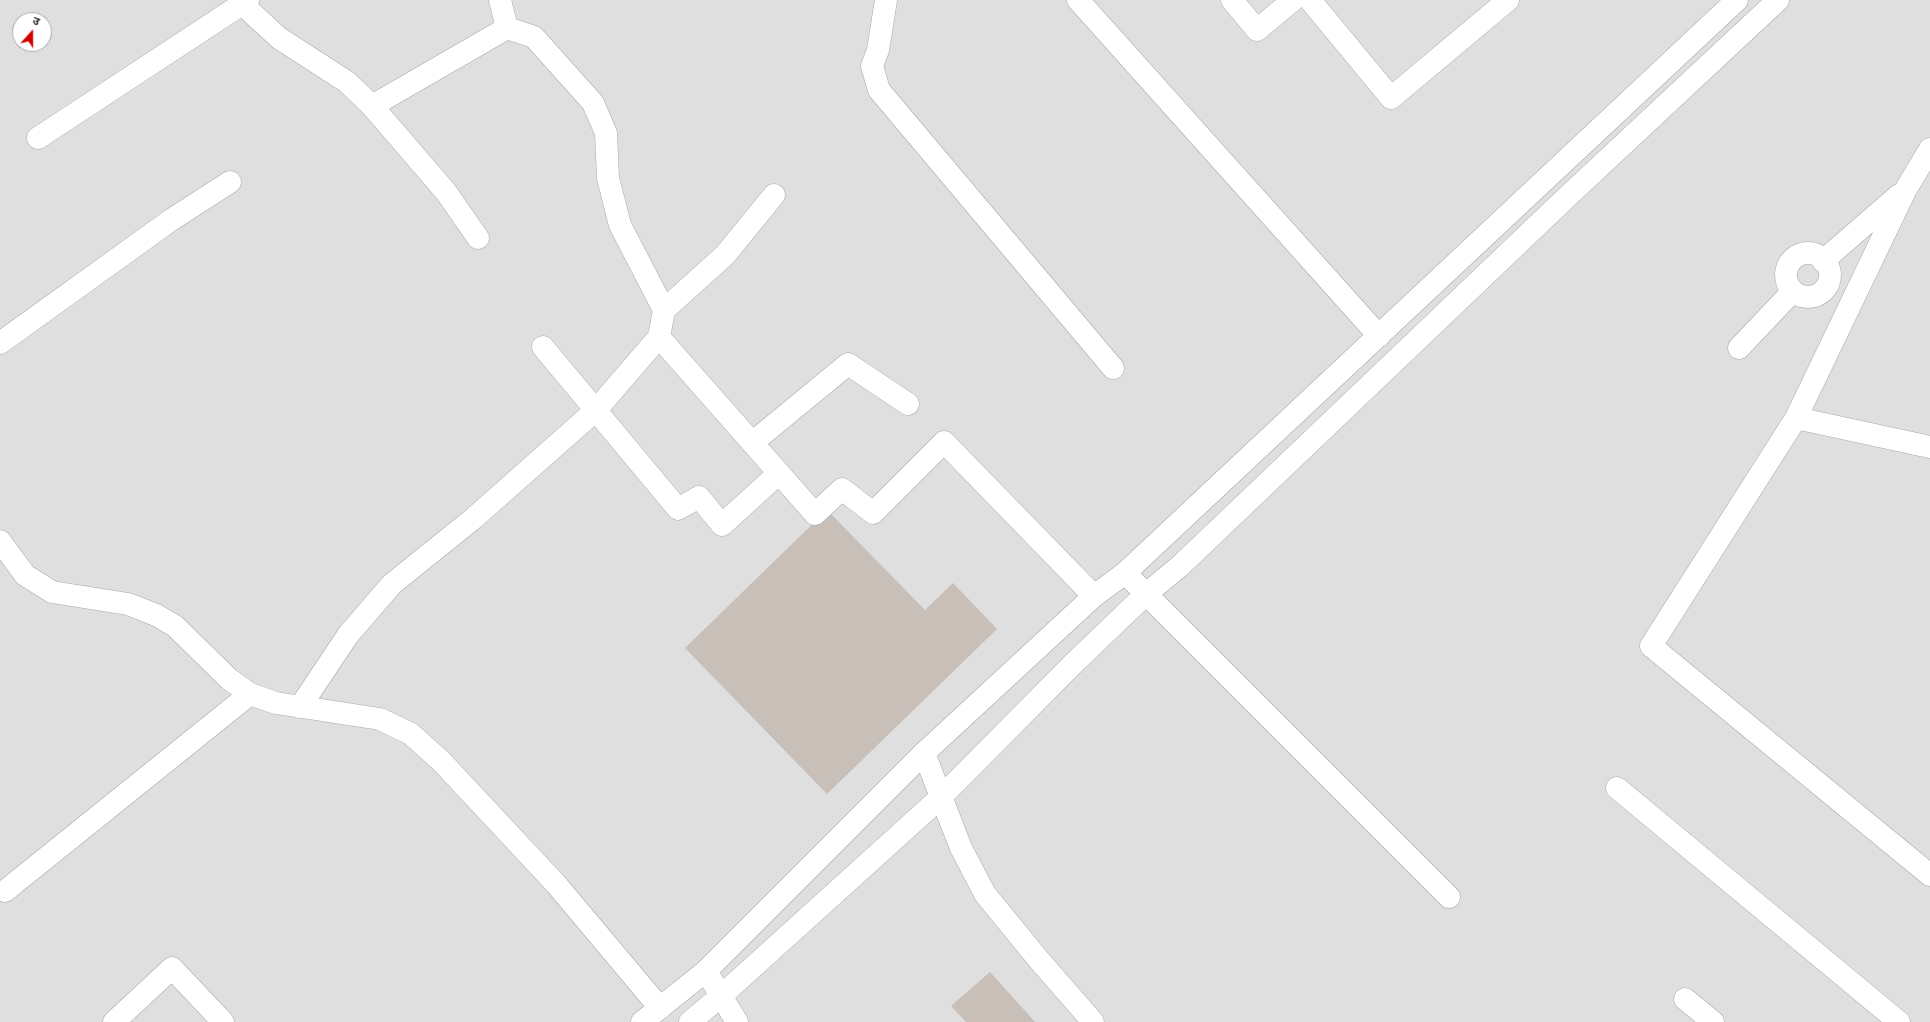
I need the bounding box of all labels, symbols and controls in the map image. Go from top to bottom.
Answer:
north arrow [12,12,52,52]
text: उ [31,14,41,28]

